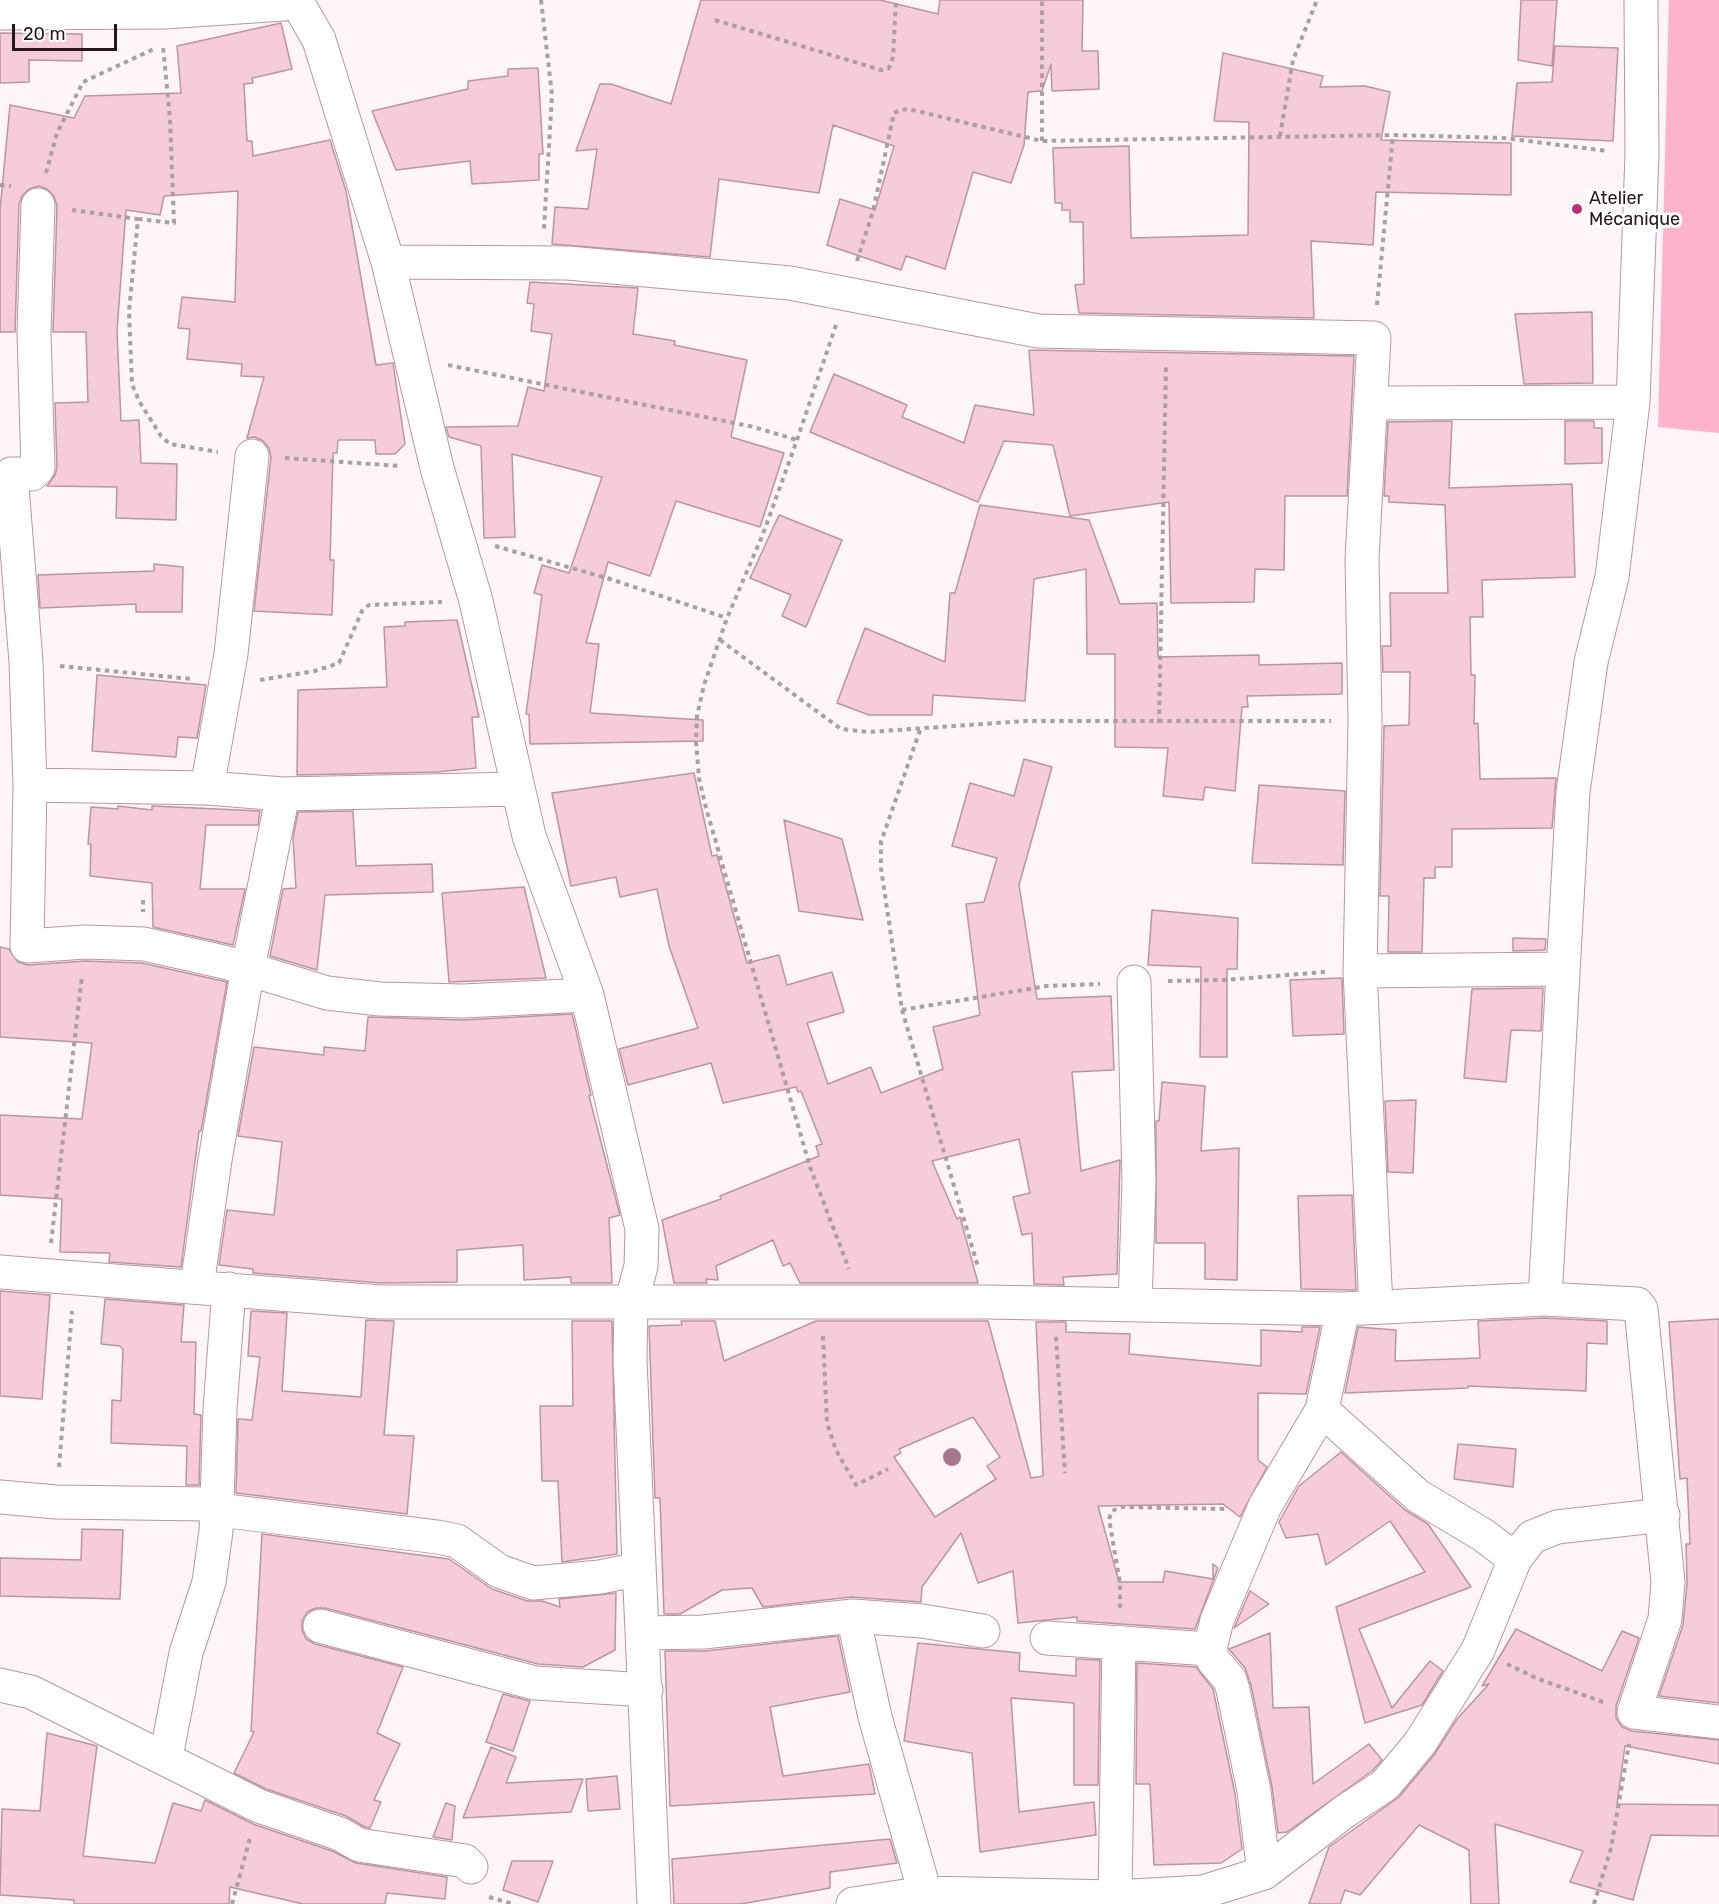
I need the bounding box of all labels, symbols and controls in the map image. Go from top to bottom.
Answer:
scale bar [15,12,120,50]
text: 20 m [23,23,65,45]
place label: Atelier Mécanique [1589,188,1680,230]
marker: Atelier Mécanique [1570,202,1584,216]

